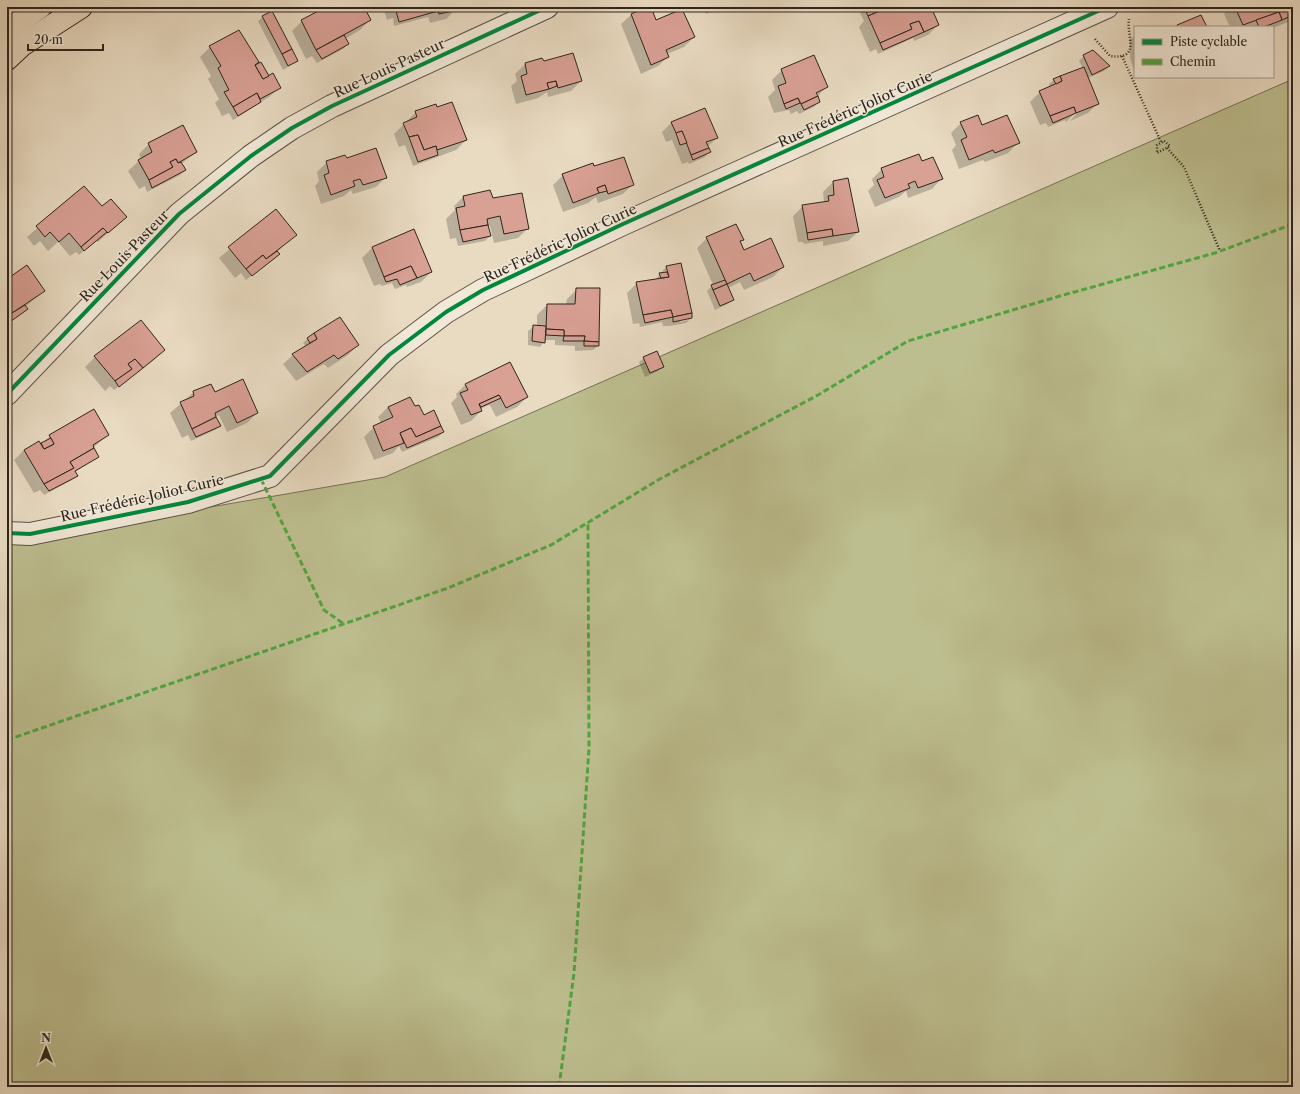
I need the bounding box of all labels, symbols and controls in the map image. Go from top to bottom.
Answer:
scale bar [28,26,103,52]
legend [1134,26,1274,78]
text: 20 m [34,32,63,47]
street label: Rue Louis Pasteur [331,34,448,102]
text: Piste cyclable [1170,34,1247,49]
text: Chemin [1170,54,1216,69]
street label: Rue Frédéric Joliot Curie [775,67,935,151]
street label: Rue Frédéric Joliot Curie [480,199,640,286]
street label: Rue Louis Pasteur [76,206,172,306]
street label: Rue Frédéric Joliot Curie [59,470,226,526]
north arrow [26,1028,66,1068]
text: N [41,1031,51,1045]

